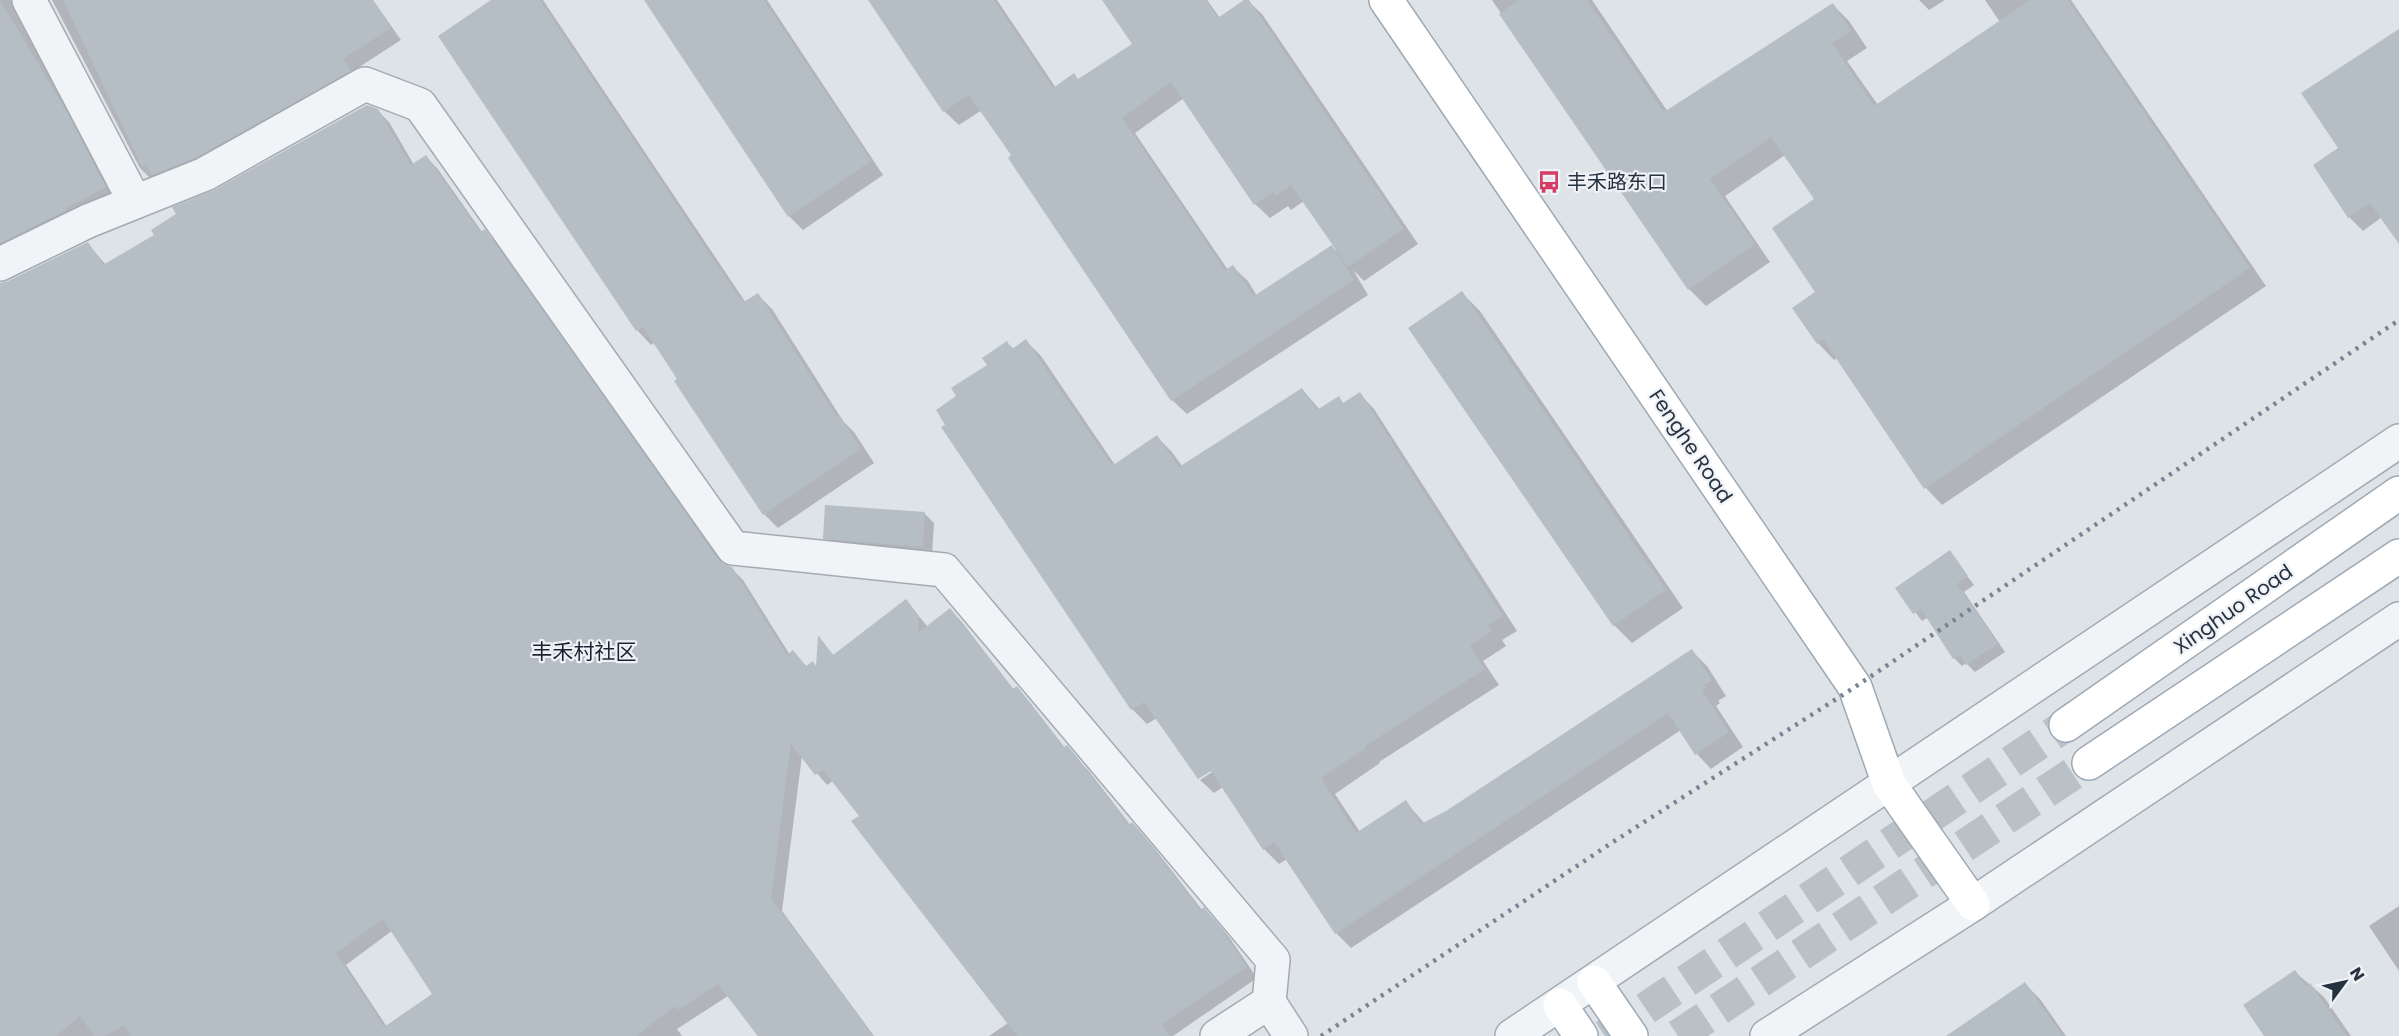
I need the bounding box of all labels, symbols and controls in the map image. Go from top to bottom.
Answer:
place label: 丰禾路东口 [1567,168,1667,196]
bus stop icon: 丰禾路东口 [1536,169,1562,195]
street label: Fenghe Road [1643,384,1739,508]
street label: Xinghuo Road [2168,558,2298,660]
district label: 丰禾村社区 [532,637,637,666]
north arrow [2315,952,2375,1012]
text: N [2344,963,2370,985]

